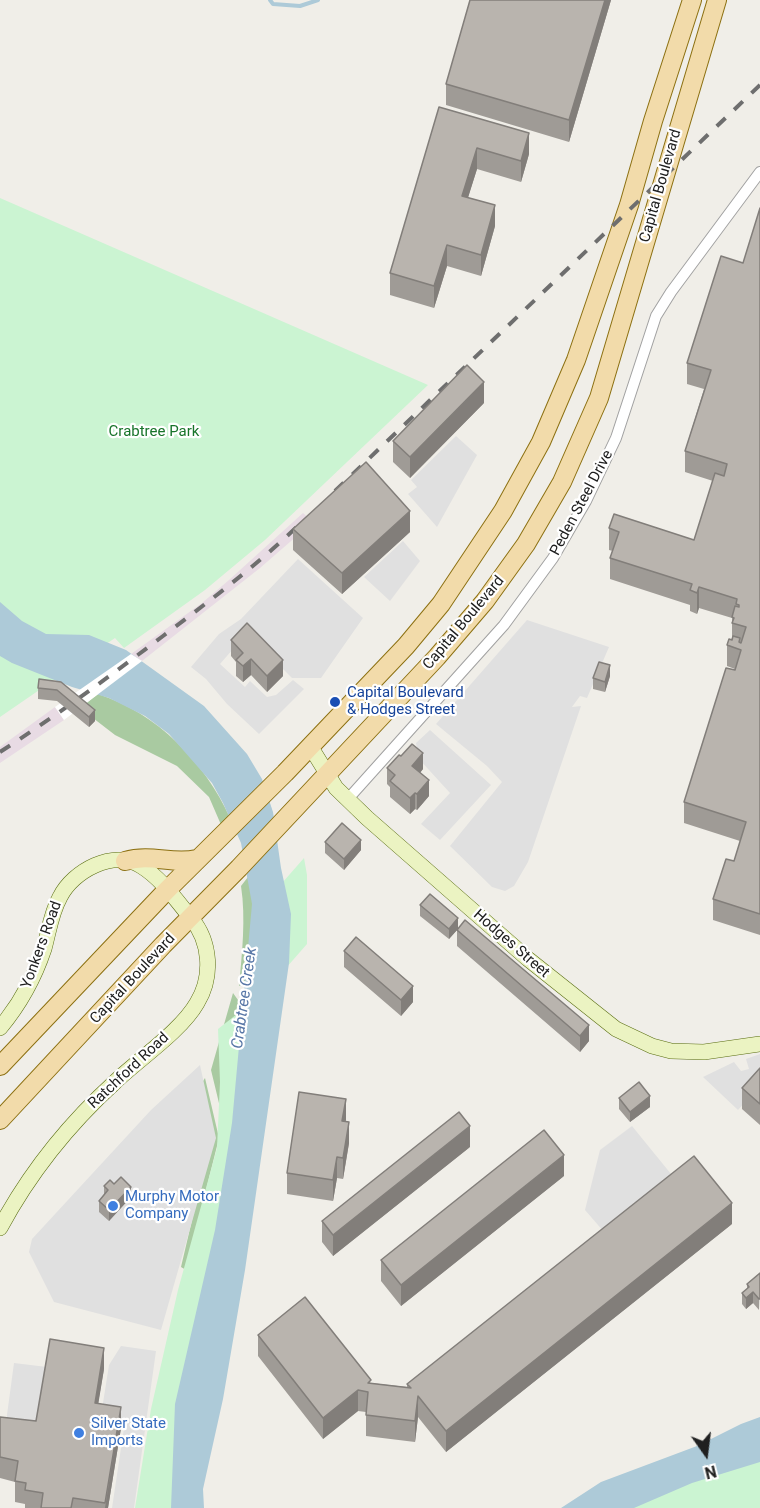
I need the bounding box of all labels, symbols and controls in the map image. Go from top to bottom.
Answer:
street label: Capital Boulevard [636,127,686,245]
park label: Crabtree Park [109,423,199,441]
street label: Peden Steel Drive [547,447,617,559]
street label: Capital Boulevard [420,572,508,674]
place label: Capital Boulevard & Hodges Street [347,684,464,719]
marker: Capital Boulevard & Hodges Street [328,695,342,709]
street label: Yonkers Road [18,899,66,991]
street label: Hodges Street [469,906,553,982]
street label: Capital Boulevard [87,930,179,1028]
water label: Crabtree Creek [228,946,262,1050]
street label: Ratchford Road [85,1029,173,1113]
place label: Murphy Motor Company [125,1188,219,1223]
marker: Murphy Motor Company [106,1199,120,1213]
place label: Silver State Imports [91,1415,166,1450]
north arrow [676,1424,736,1484]
marker: Silver State Imports [72,1426,86,1440]
text: N [703,1461,718,1483]

